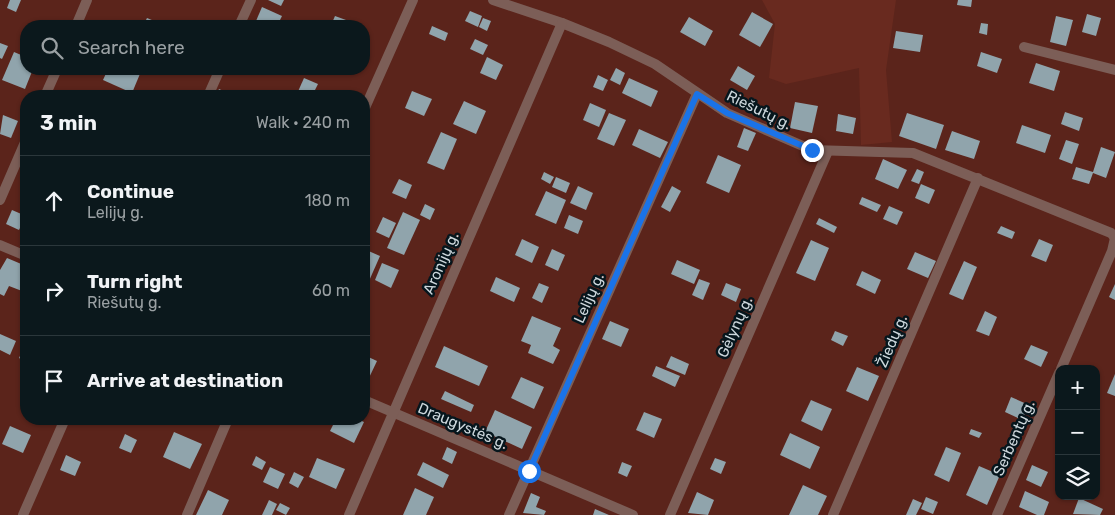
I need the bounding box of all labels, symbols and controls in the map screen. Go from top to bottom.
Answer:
search box [20,20,370,75]
icon: search [38,34,66,62]
text: Search here [78,36,185,59]
street label: Riešutų g. [724,87,794,133]
text: 3 min [40,110,97,135]
text: Walk · 240 m [256,113,350,132]
route end [801,139,824,162]
text: Continue [87,180,174,203]
icon: ahead [40,187,68,215]
text: 180 m [305,191,350,210]
text: Lelijų g. [87,203,144,222]
street label: Aronijų g. [419,229,463,297]
text: Turn right [87,270,182,293]
street label: Lelijų g. [570,270,608,326]
icon: right [40,277,68,305]
text: 60 m [312,281,350,300]
text: Riešutų g. [87,293,162,312]
street label: Gėlynų g. [714,294,756,360]
street label: Žiedų g. [873,312,911,370]
map controls [1055,365,1100,500]
button: + [1055,365,1100,410]
icon: arrive [40,367,68,395]
text: Arrive at destination [87,369,283,392]
street label: Serbentų g. [989,397,1039,479]
street label: Draugystės g. [415,399,511,453]
button: − [1055,410,1100,455]
button: layers [1055,455,1100,500]
route start [518,460,541,483]

